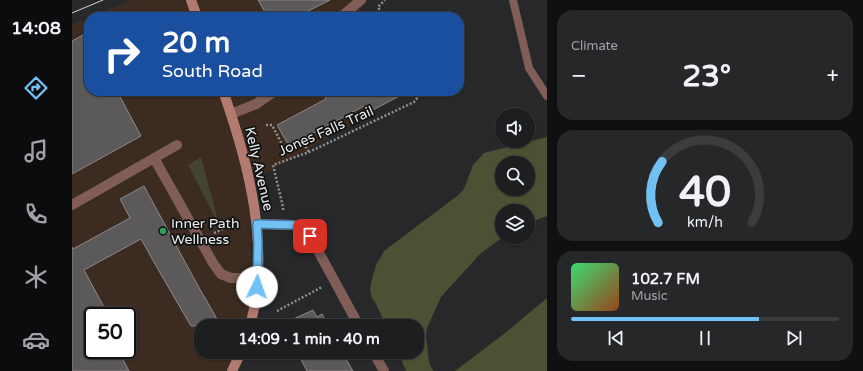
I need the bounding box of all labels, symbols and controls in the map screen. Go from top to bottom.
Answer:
text: 14:08 [11,17,61,39]
text: 20 m [162,26,230,60]
icon: right [96,28,148,80]
text: Climate [571,38,618,54]
text: 23° [682,58,731,95]
text: South Road [162,60,263,82]
text: − [571,63,587,89]
text: + [827,63,839,89]
icon: directions [22,74,50,102]
street label: Jones Falls Trail [276,102,376,160]
map controls [495,108,535,244]
button: sound [495,108,535,148]
street label: Kelly Avenue [241,125,277,213]
icon: music [22,137,50,165]
button: search [495,156,535,196]
text: 40 [679,168,731,218]
icon: phone [22,200,50,228]
button: layers [495,204,535,244]
text: km/h [687,214,723,231]
place label: Inner Path Wellness [171,215,239,248]
pin [293,219,327,253]
icon: arrive [299,225,321,247]
marker: Inner Path Wellness [158,226,168,236]
icon: climate [22,263,50,291]
position arrow [236,266,278,308]
text: 102.7 FM [631,270,700,288]
text: Music [631,288,668,304]
speed limit sign: 50 [84,307,136,359]
icon: car [22,326,50,354]
icon: previous [605,327,627,349]
icon: pause [694,327,716,349]
icon: next [783,327,805,349]
text: 14:09 · 1 min · 40 m [238,330,380,348]

